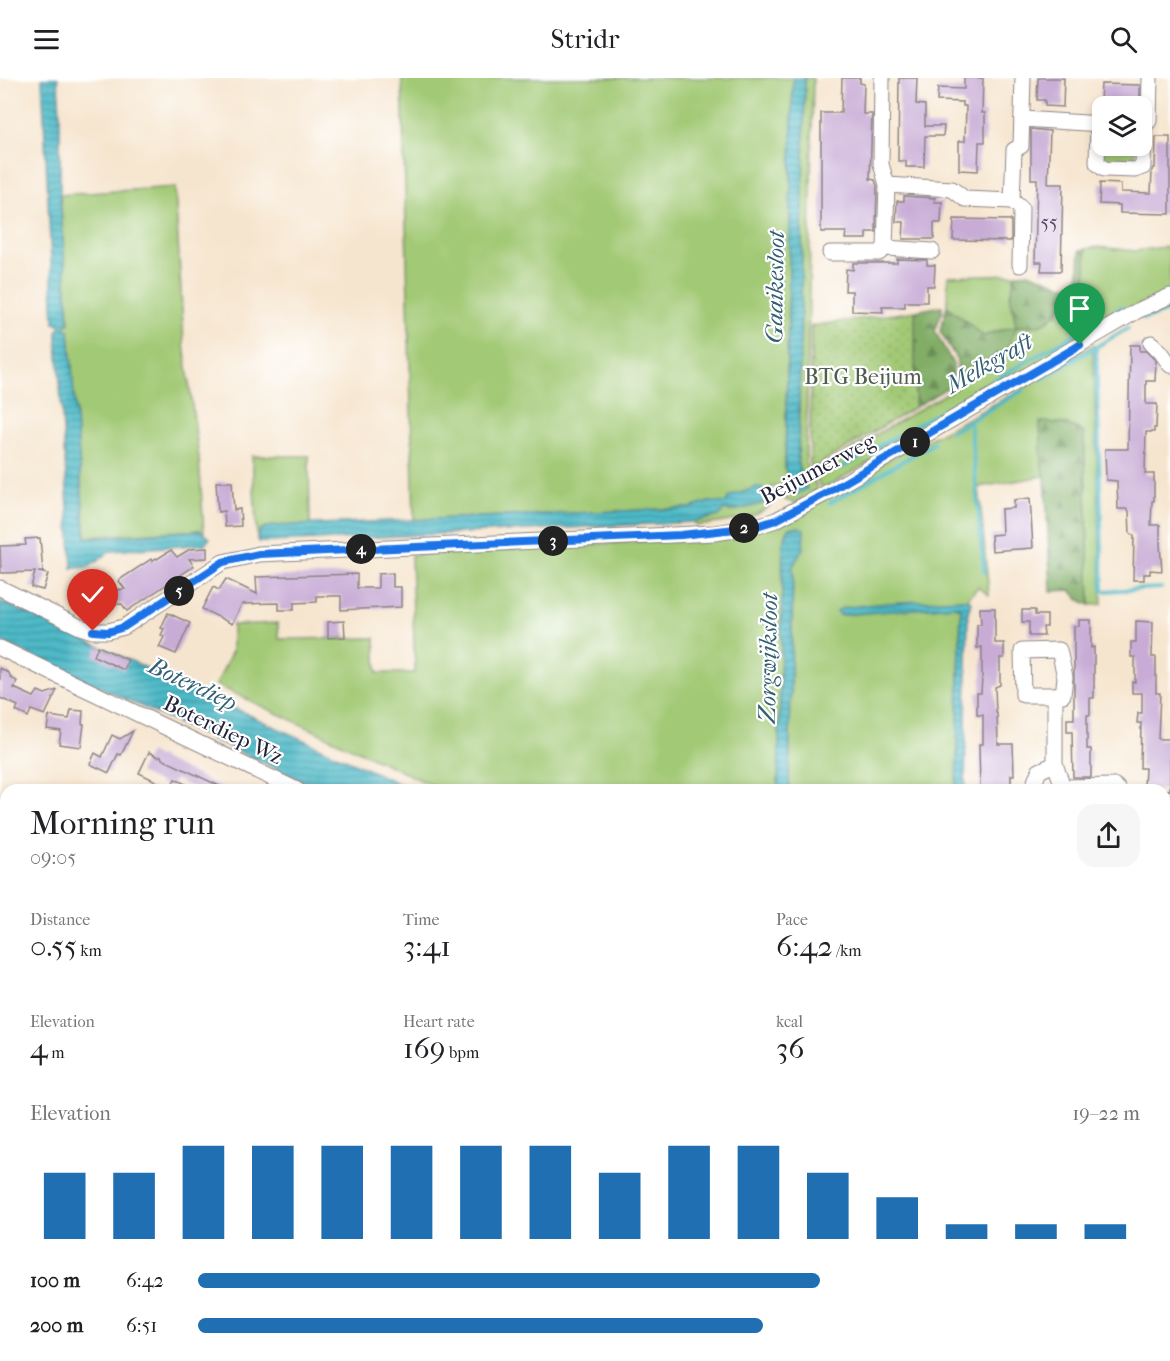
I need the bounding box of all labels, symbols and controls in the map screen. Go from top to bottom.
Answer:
icon: menu [30,23,63,56]
text: Stridr [550,23,620,55]
icon: search [1107,23,1140,56]
map controls [1092,96,1152,156]
button: layers [1092,96,1152,156]
house number: 55 [1040,211,1058,234]
water label: Gaaikesloot [760,229,790,344]
pin [1054,283,1105,345]
icon: arrive [1063,292,1096,325]
water label: Melkgraft [939,326,1039,400]
park label: BTG Beijum [804,364,922,390]
pin: 1 [900,427,930,457]
street label: Beijumerweg [756,428,880,510]
text: 1 [912,432,918,451]
pin: 2 [729,513,759,543]
text: 2 [740,518,748,537]
pin: 3 [538,526,568,556]
text: 3 [550,531,556,550]
pin: 4 [346,534,376,564]
text: 4 [356,539,366,558]
pin [67,569,118,631]
pin: 5 [164,576,194,606]
icon: check [76,578,109,611]
text: 5 [176,581,182,600]
water label: Zorgwijksloot [753,591,783,725]
water label: Boterdiep [142,650,242,717]
street label: Boterdiep Wz [159,690,287,770]
text: Morning run [30,804,215,843]
button: share [1077,804,1140,867]
text: 09:05 [30,846,76,869]
text: Distance [30,910,90,929]
text: Time [403,910,439,929]
text: Pace [776,910,808,929]
text: 0.55 [30,929,77,964]
text: 3:41 [403,929,451,964]
text: 6:42 [776,929,833,964]
text: km [77,941,102,960]
text: /km [833,941,862,960]
text: Elevation [30,1012,95,1031]
text: Heart rate [403,1012,475,1031]
text: kcal [776,1012,803,1031]
text: 4 [30,1031,48,1066]
text: 169 [403,1031,446,1066]
text: 36 [776,1031,805,1066]
text: m [48,1043,64,1062]
text: bpm [446,1043,479,1062]
text: Elevation [30,1102,111,1125]
text: 19–22 m [1072,1102,1140,1125]
text: 100 m [30,1269,80,1292]
text: 6:42 [126,1269,164,1292]
text: 200 m [30,1314,83,1337]
text: 6:51 [126,1314,157,1337]

